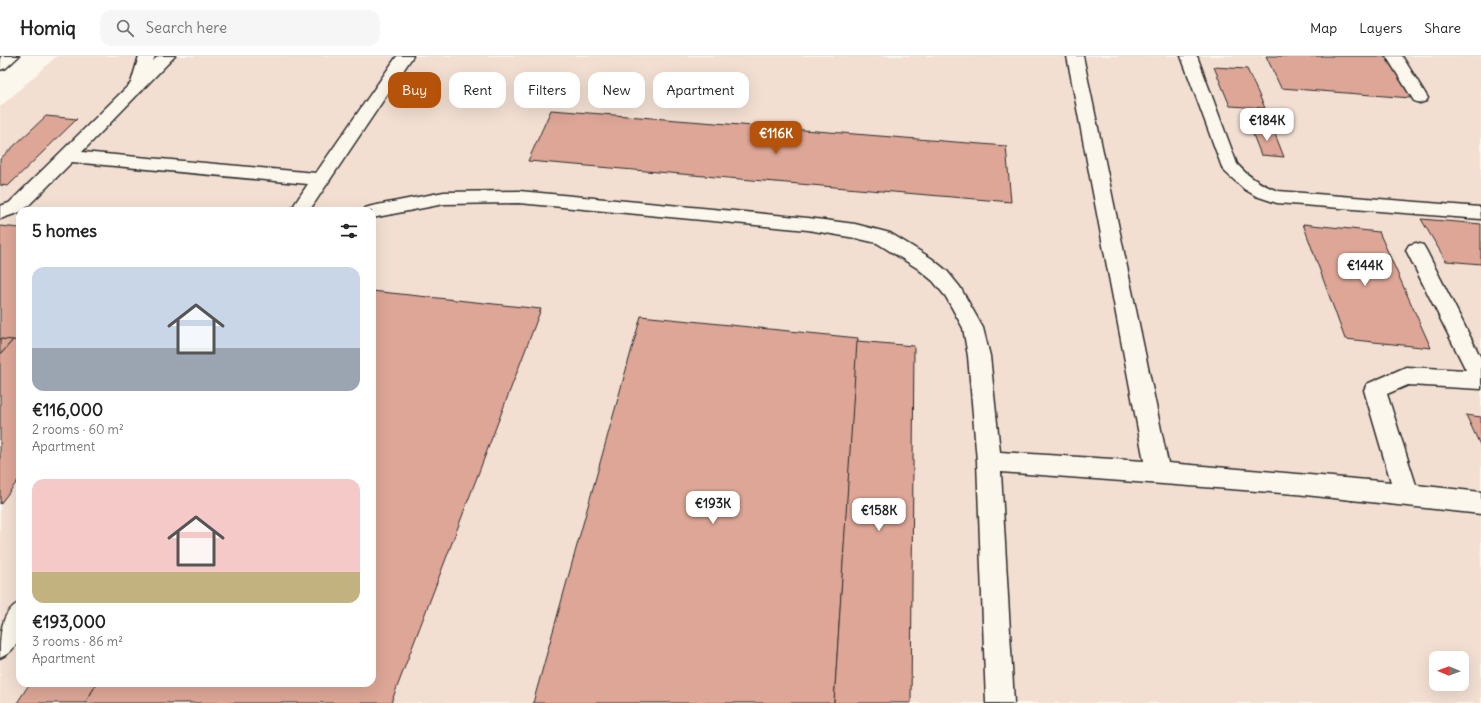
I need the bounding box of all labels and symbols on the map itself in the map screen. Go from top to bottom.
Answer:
pin: €184K [1239,108,1295,142]
pin: €116K [748,121,804,155]
pin: €144K [1337,253,1393,287]
pin: €193K [685,491,741,525]
pin: €158K [851,498,907,532]
north arrow [1429,651,1469,691]

